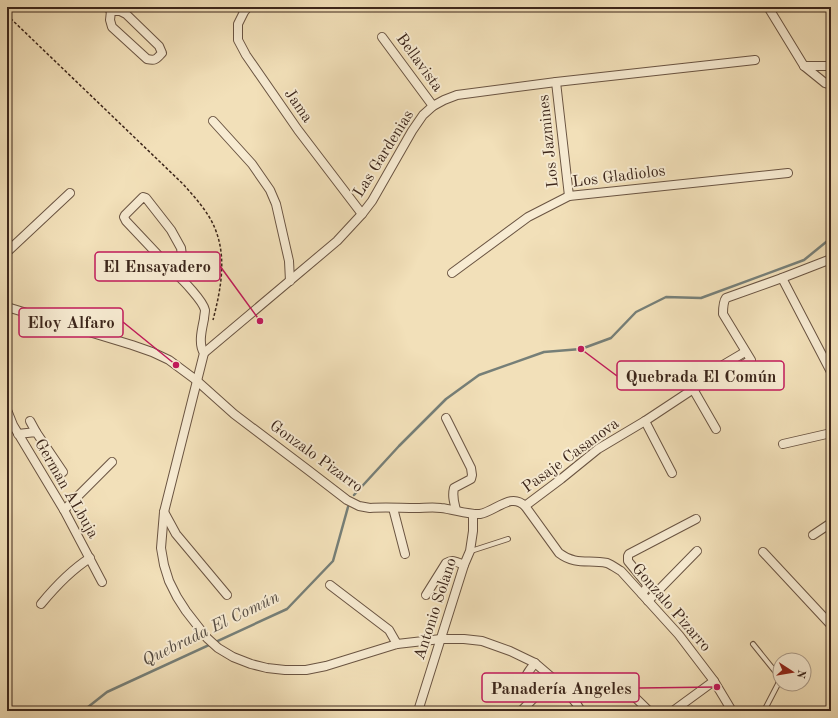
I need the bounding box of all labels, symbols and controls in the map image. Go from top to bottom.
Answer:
street label: Bellavista [393,31,445,95]
street label: Jama [281,86,315,126]
street label: Los Jazmines [536,94,562,188]
street label: Las Gardenias [351,108,417,200]
street label: Los Gladiolos [572,163,666,191]
callout: El Ensayadero [95,252,220,281]
text: El Ensayadero [103,259,211,276]
callout: Eloy Alfaro [19,308,123,337]
text: Eloy Alfaro [27,315,115,332]
callout: Quebrada El Común [617,361,784,390]
text: Quebrada El Común [626,369,776,386]
street label: Pasaje Casanova [520,416,622,496]
street label: Gonzalo Pizarro [266,418,366,496]
street label: German ALbuja [31,437,101,542]
street label: Antonio Solano [412,556,460,662]
street label: Gonzalo Pizarro [629,561,713,655]
water label: Quebrada El Común [140,588,282,670]
north arrow [772,652,812,692]
text: N [794,669,807,680]
callout: Panadería Angeles [482,673,639,702]
text: Panadería Angeles [490,681,632,698]

